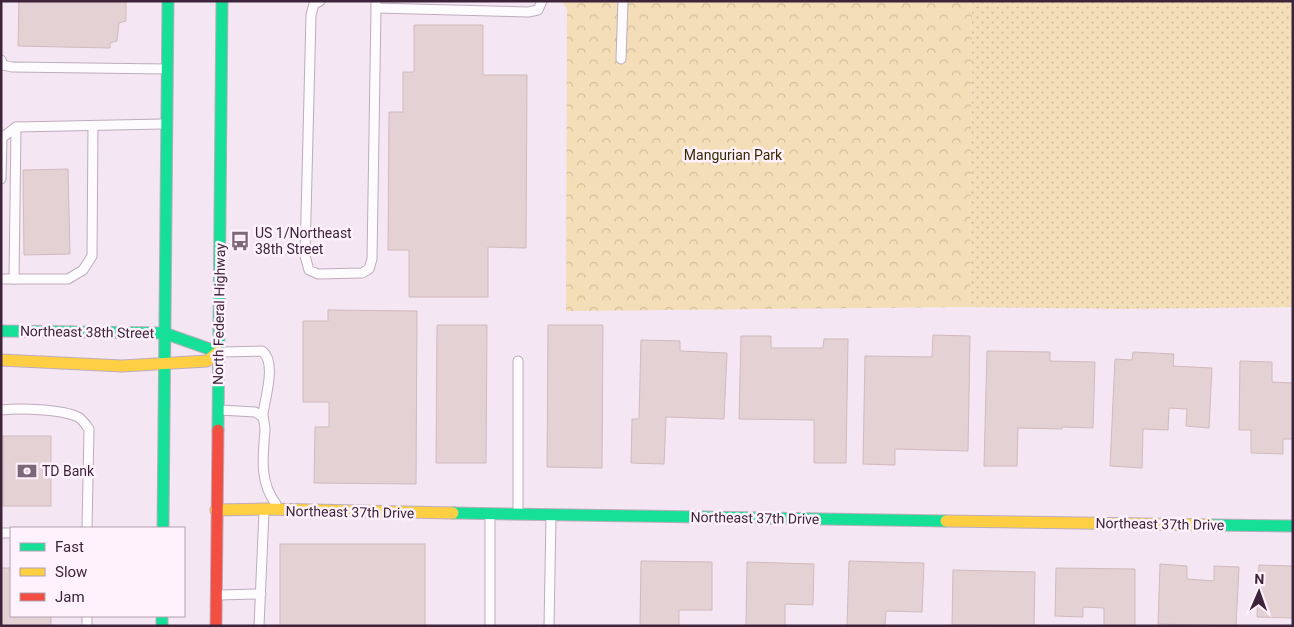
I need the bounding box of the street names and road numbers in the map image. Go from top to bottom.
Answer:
street label: North Federal Highway [210,243,228,385]
street label: Northeast 38th Street [20,323,155,341]
street label: Northeast 37th Drive [286,503,414,521]
street label: Northeast 37th Drive [691,509,819,527]
street label: Northeast 37th Drive [1096,515,1224,533]

